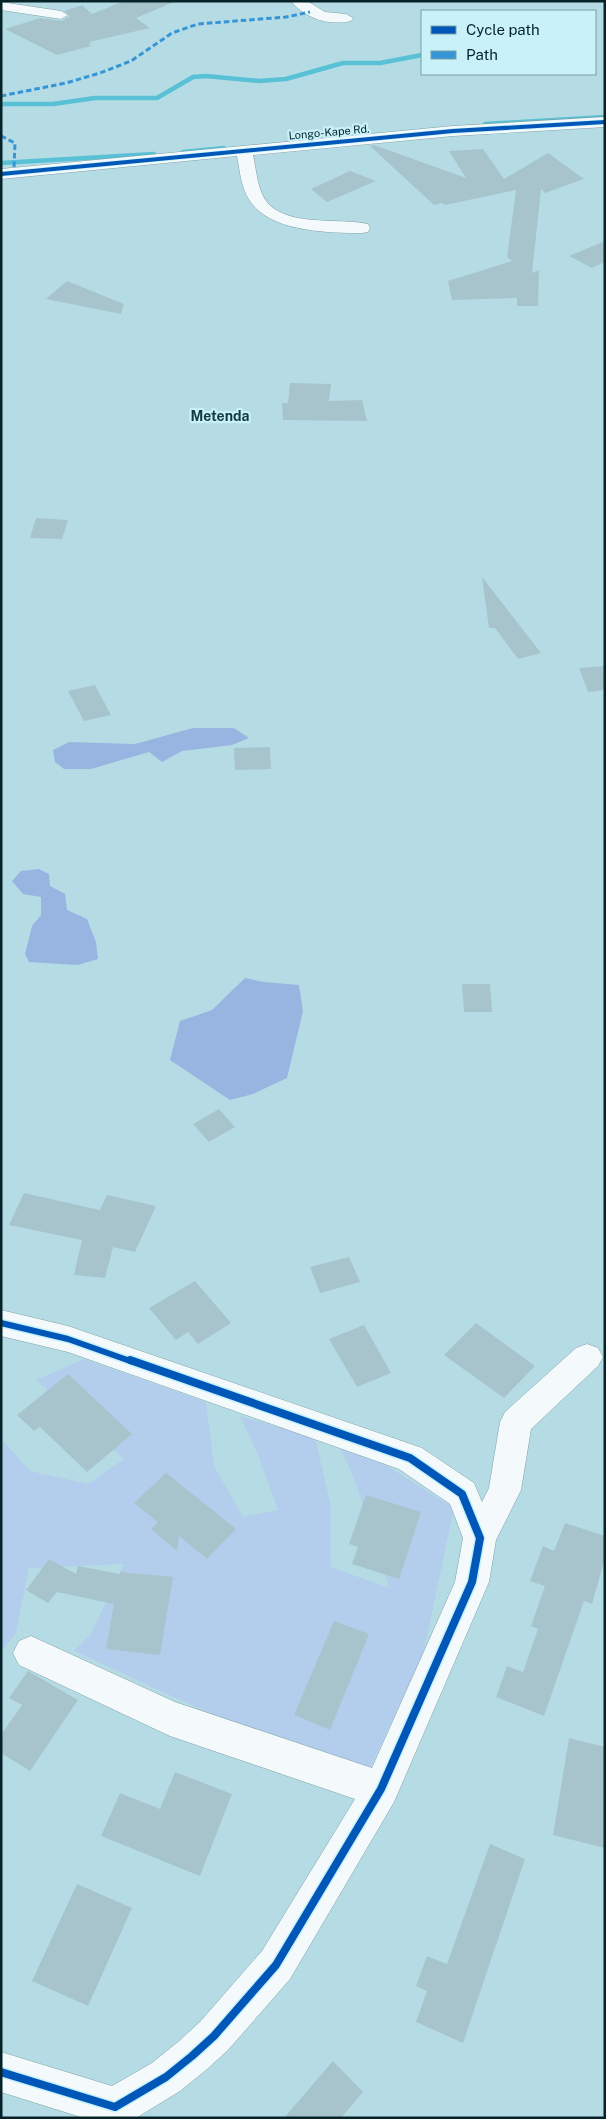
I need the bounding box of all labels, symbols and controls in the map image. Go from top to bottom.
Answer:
legend [421,10,596,75]
text: Cycle path [466,21,540,38]
text: Path [466,46,498,63]
street label: Longo-Kape Rd. [288,122,370,142]
district label: Metenda [191,408,250,424]

